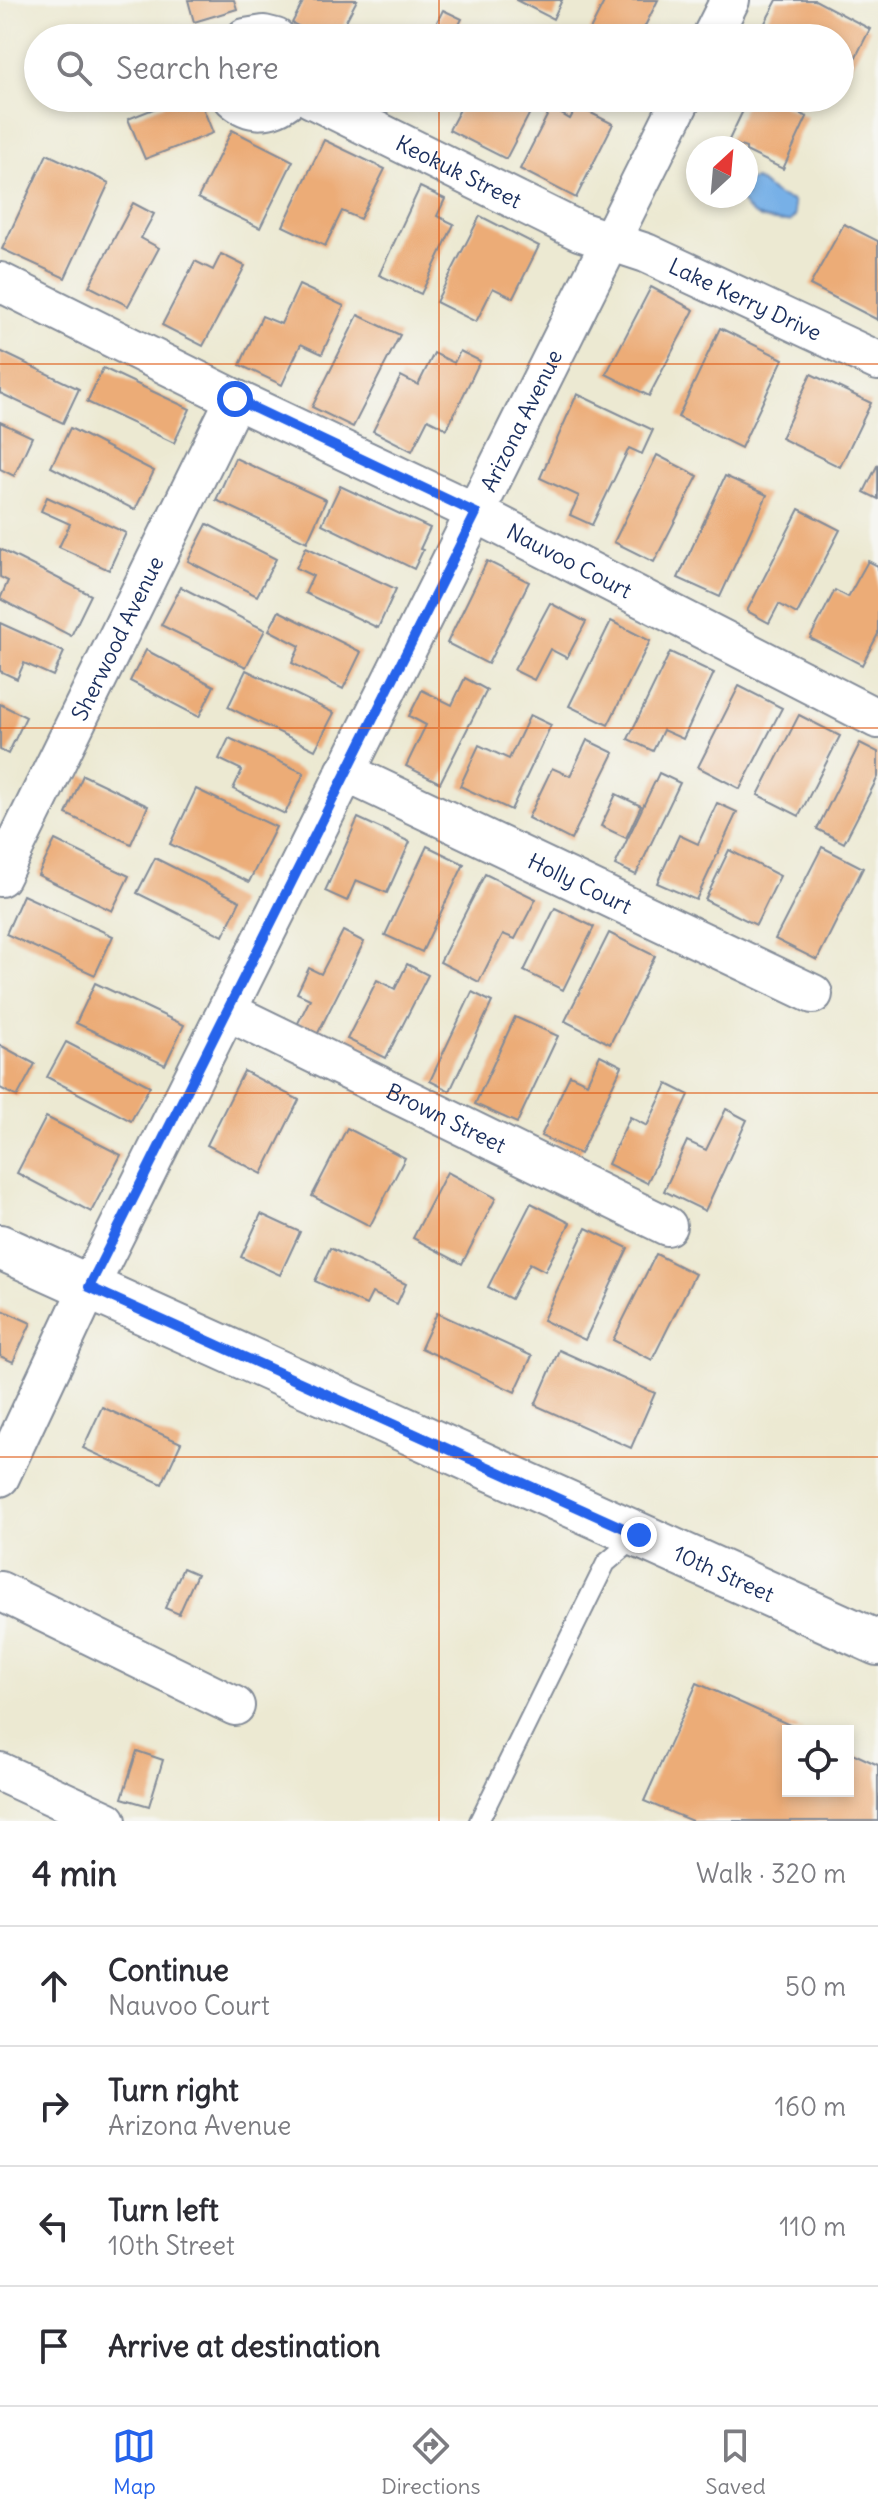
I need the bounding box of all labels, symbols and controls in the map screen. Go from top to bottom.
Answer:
search box [24,24,854,112]
icon: search [52,46,96,90]
text: Search here [116,49,279,87]
street label: Keokuk Street [391,129,526,214]
north arrow [686,136,758,208]
street label: Lake Kerry Drive [664,252,826,347]
street label: Arizona Avenue [474,345,568,496]
route start [217,381,253,417]
street label: Nauvoo Court [502,517,637,605]
street label: Sherwood Avenue [65,551,170,725]
street label: Holly Court [523,847,636,920]
street label: Brown Street [382,1077,511,1159]
route end [621,1517,657,1553]
street label: 10th Street [669,1539,778,1608]
map controls [782,1725,854,1797]
button: locate [782,1725,854,1797]
text: 4 min [32,1852,117,1895]
text: Walk · 320 m [696,1857,846,1890]
text: Continue [108,1951,229,1989]
icon: ahead [32,1964,76,2008]
text: 50 m [785,1970,846,2003]
text: Nauvoo Court [108,1989,270,2022]
text: Turn right [108,2071,239,2109]
icon: right [32,2084,76,2128]
text: 160 m [775,2090,846,2123]
text: Arizona Avenue [108,2109,291,2142]
text: Turn left [108,2191,219,2229]
icon: left [32,2204,76,2248]
text: 110 m [779,2210,846,2243]
text: 10th Street [108,2229,235,2262]
icon: arrive [32,2324,76,2368]
text: Arrive at destination [108,2327,380,2365]
tab: Map [112,2424,156,2500]
tab: Directions [381,2424,481,2500]
tab: Saved [705,2424,766,2500]

